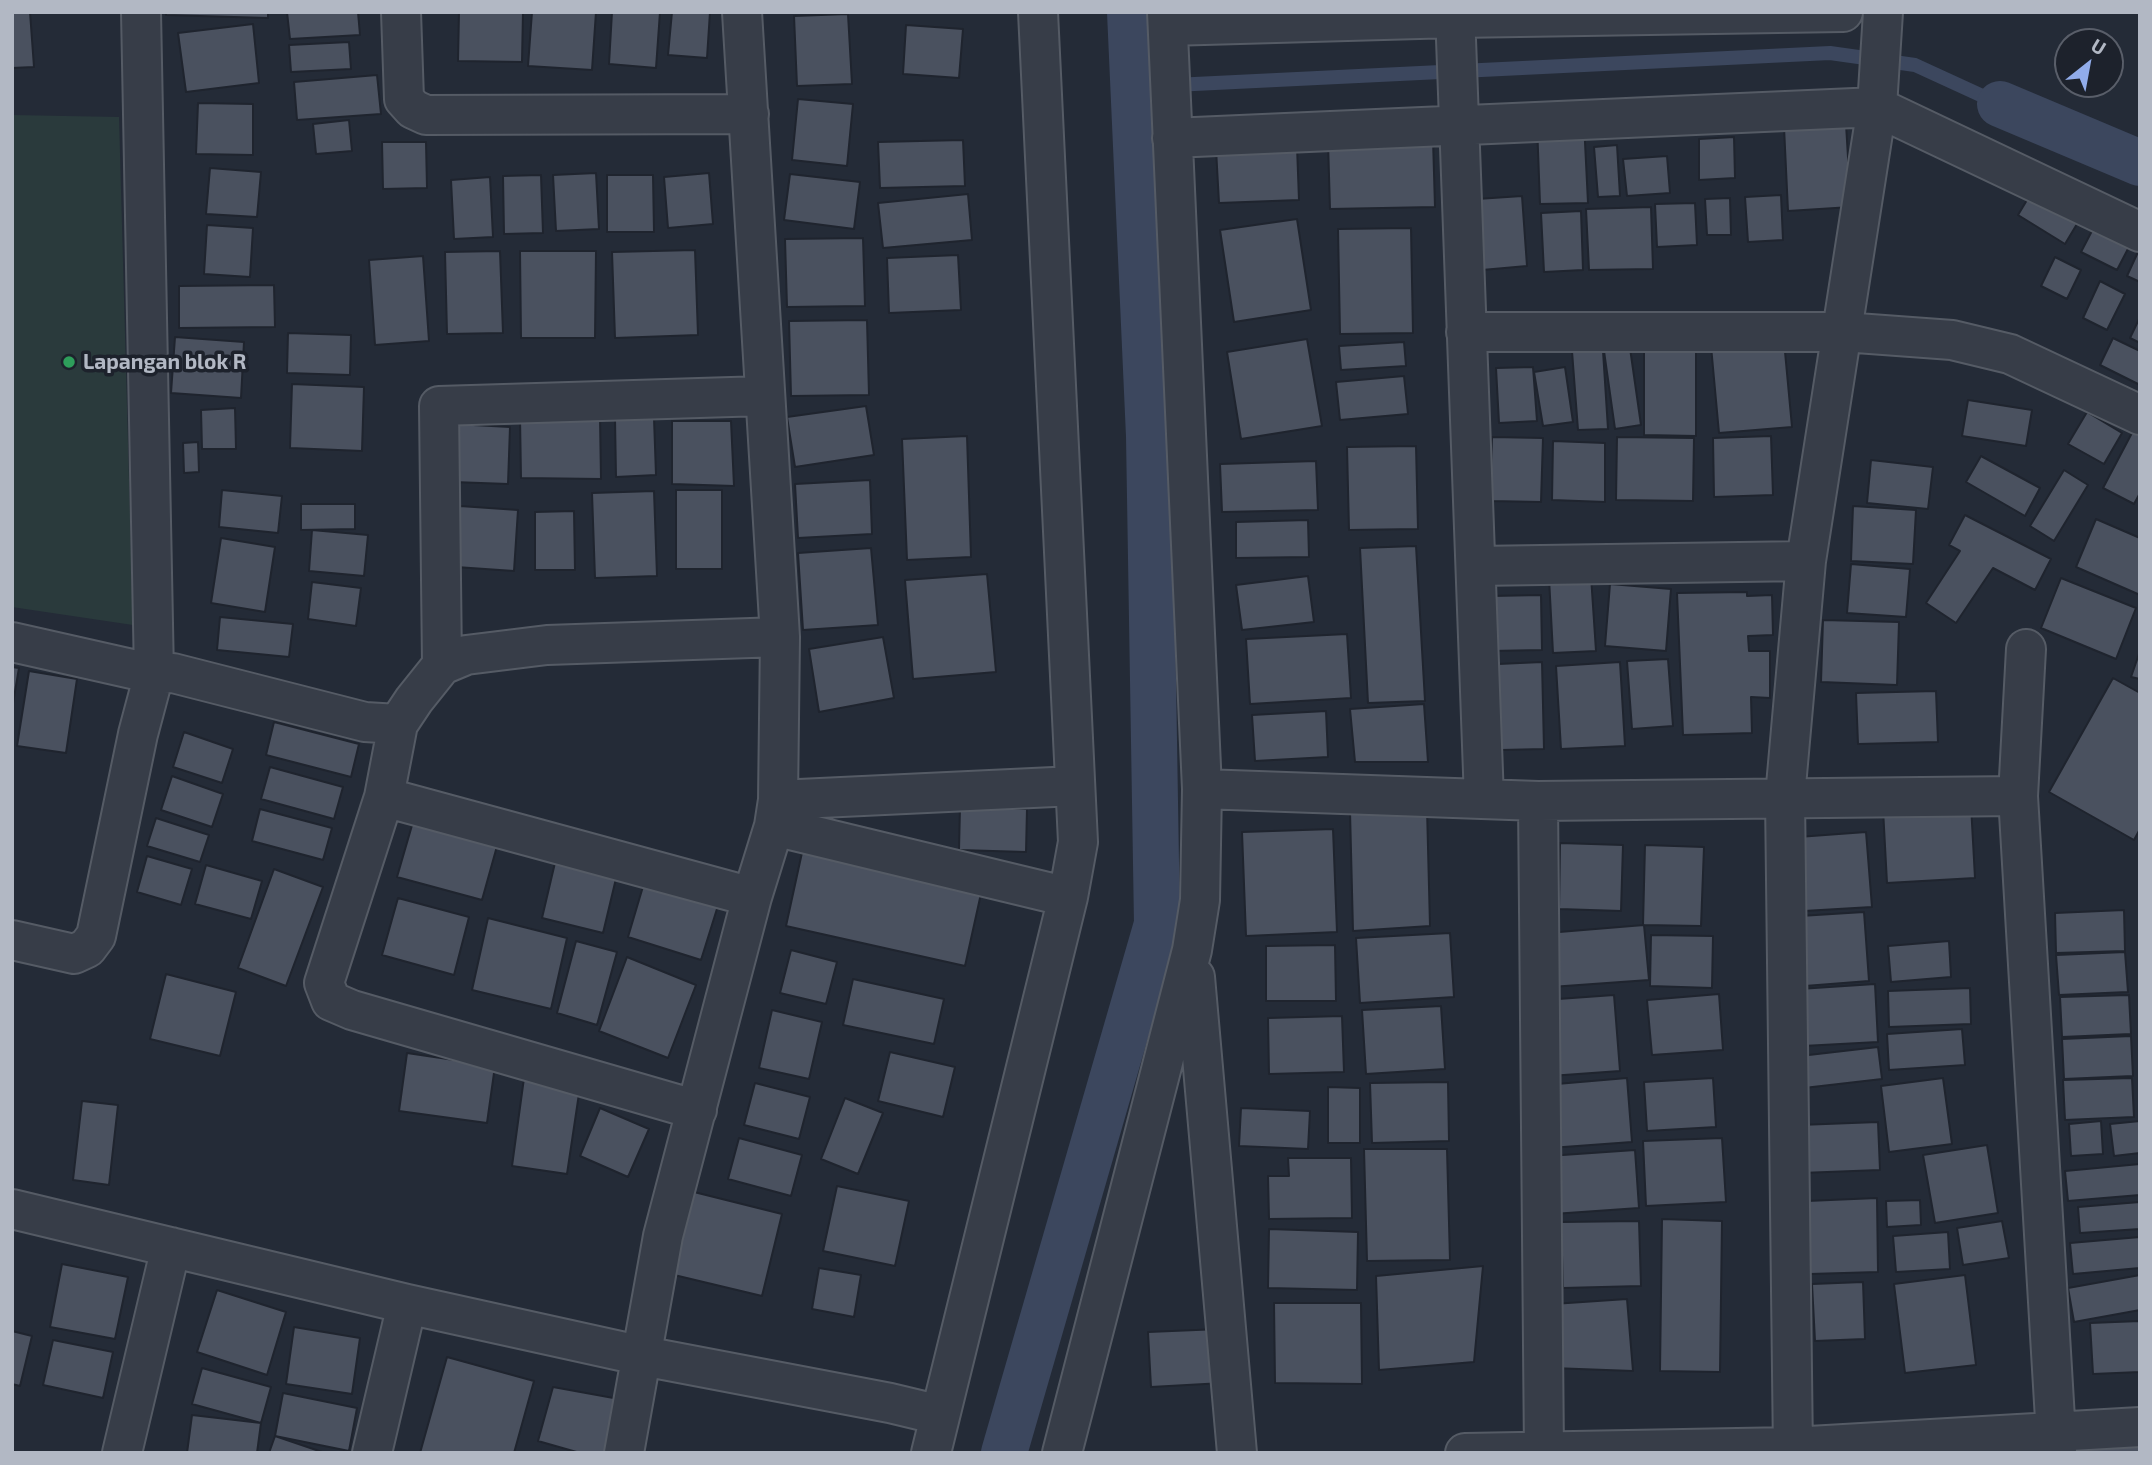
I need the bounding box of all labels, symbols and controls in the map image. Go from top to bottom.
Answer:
north arrow [2054,28,2124,98]
text: U [2088,33,2111,59]
place label: Lapangan blok R [83,349,246,375]
marker: Lapangan blok R [61,354,77,370]

